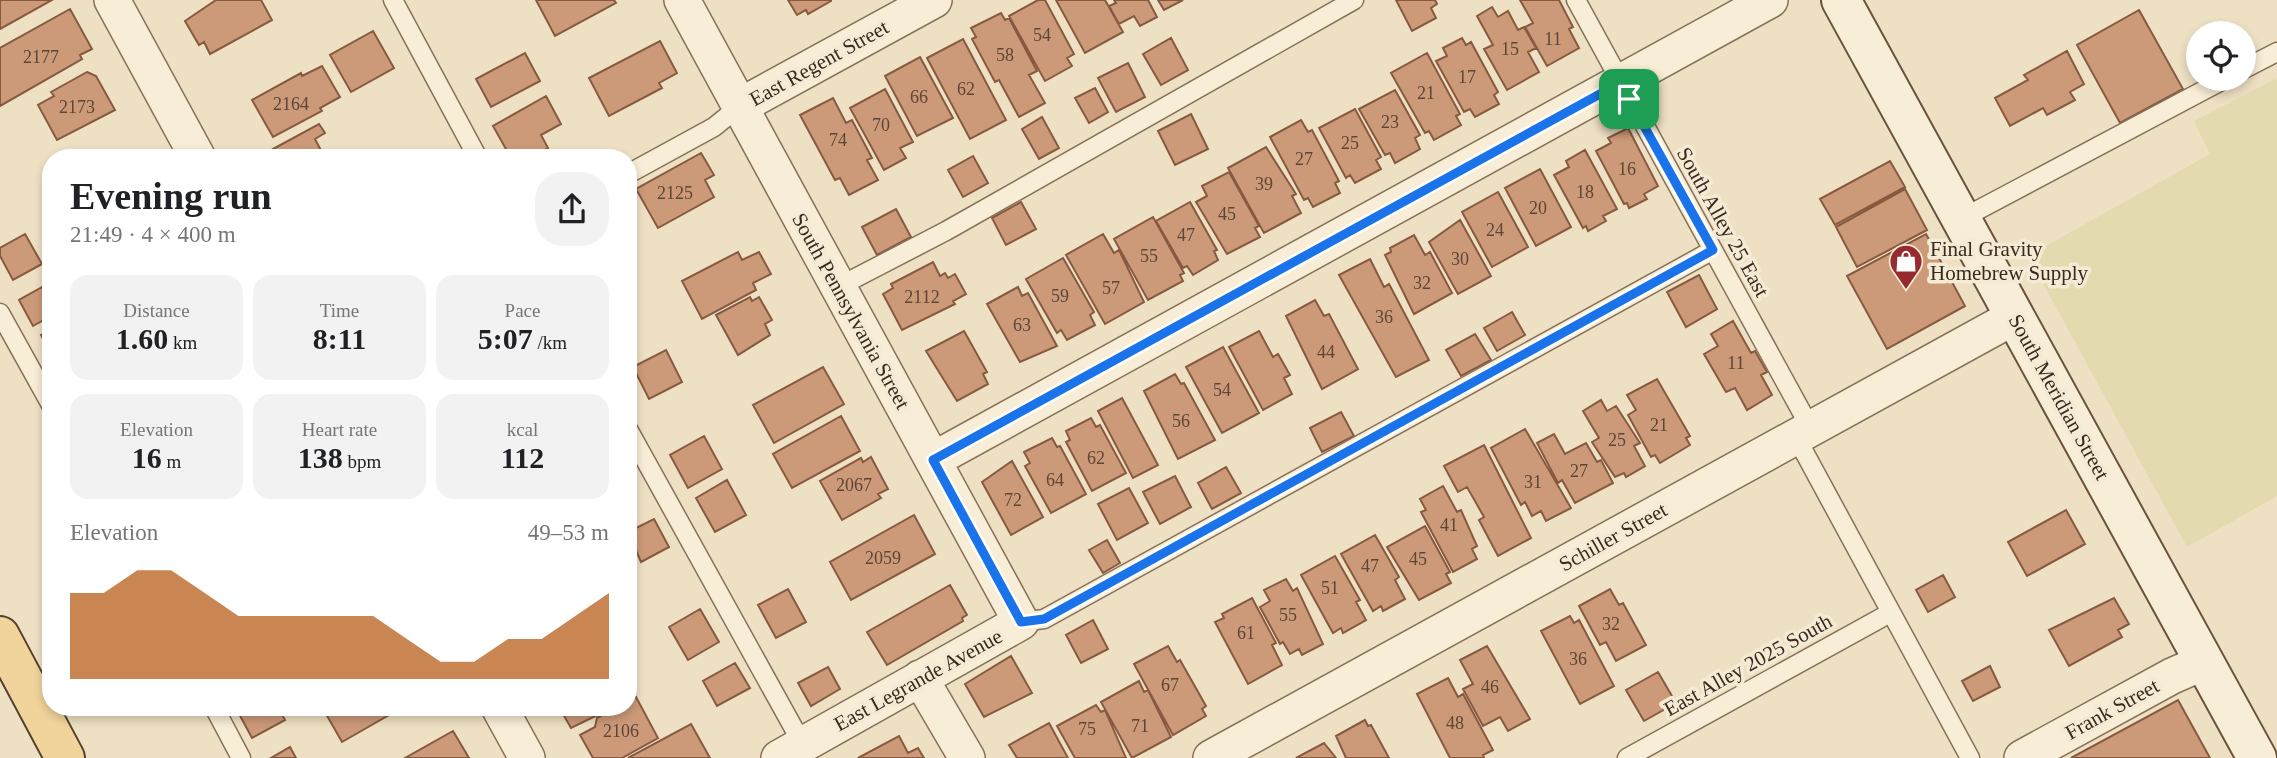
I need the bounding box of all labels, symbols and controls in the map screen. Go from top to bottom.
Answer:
street label: East Regent Street [745,15,893,111]
map controls [2186,21,2256,91]
button: locate [2186,21,2256,91]
house number: 54 [1033,25,1051,45]
house number: 11 [1544,29,1562,49]
house number: 15 [1501,39,1519,59]
house number: 58 [996,45,1014,65]
house number: 2177 [23,47,59,67]
house number: 17 [1458,67,1476,87]
pin [1599,69,1659,129]
house number: 62 [957,79,975,99]
icon: arrive [1610,80,1648,118]
house number: 21 [1417,83,1435,103]
house number: 66 [910,87,928,107]
house number: 2164 [273,94,309,114]
house number: 2173 [59,97,95,117]
house number: 23 [1381,112,1399,132]
house number: 70 [872,115,890,135]
house number: 74 [829,130,847,150]
house number: 25 [1341,133,1359,153]
street label: South Alley 25 East [1672,143,1774,301]
house number: 27 [1295,149,1313,169]
house number: 16 [1618,159,1636,179]
button: share [535,172,609,246]
house number: 39 [1255,174,1273,194]
text: Evening run [70,175,272,217]
house number: 18 [1576,182,1594,202]
house number: 2125 [657,183,693,203]
house number: 20 [1529,198,1547,218]
house number: 45 [1218,204,1236,224]
street label: South Pennsylvania Street [787,209,915,413]
house number: 24 [1486,220,1504,240]
text: 21:49 · 4 × 400 m [70,222,236,247]
house number: 47 [1177,225,1195,245]
place label: Final Gravity Homebrew Supply [1930,237,2089,285]
shop icon: Final Gravity Homebrew Supply [1887,242,1925,291]
house number: 55 [1140,246,1158,266]
house number: 30 [1451,249,1469,269]
house number: 32 [1413,273,1431,293]
house number: 57 [1102,278,1120,298]
house number: 59 [1051,286,1069,306]
house number: 2112 [904,287,940,307]
text: Distance [123,300,190,321]
text: Time [320,300,359,321]
text: Pace [505,300,540,321]
house number: 36 [1375,307,1393,327]
street label: South Meridian Street [2004,310,2115,484]
house number: 63 [1013,315,1031,335]
text: 1.60 [116,322,168,355]
text: 8:11 [313,322,366,355]
text: 5:07 [478,322,533,355]
text: km [168,332,197,353]
text: /km [533,332,567,353]
house number: 44 [1317,342,1335,362]
house number: 11 [1727,353,1745,373]
house number: 54 [1213,380,1231,400]
house number: 56 [1172,411,1190,431]
house number: 21 [1650,415,1668,435]
text: Elevation [120,419,193,440]
text: Heart rate [302,419,377,440]
text: kcal [507,419,538,440]
house number: 25 [1608,430,1626,450]
text: 16 [132,441,162,474]
text: 138 [298,441,343,474]
text: 112 [501,441,544,474]
house number: 62 [1087,448,1105,468]
text: m [162,451,181,472]
text: bpm [343,451,381,472]
house number: 27 [1570,461,1588,481]
house number: 64 [1046,470,1064,490]
house number: 31 [1524,472,1542,492]
house number: 2067 [836,475,872,495]
house number: 72 [1004,490,1022,510]
street label: Schiller Street [1555,497,1671,576]
house number: 41 [1440,515,1458,535]
text: Elevation [70,520,158,545]
text: 49–53 m [528,520,609,545]
house number: 2059 [865,548,901,568]
house number: 45 [1409,549,1427,569]
house number: 47 [1361,556,1379,576]
house number: 51 [1321,578,1339,598]
house number: 55 [1279,605,1297,625]
street label: East Alley 2025 South [1660,609,1837,721]
house number: 32 [1602,614,1620,634]
house number: 61 [1237,623,1255,643]
street label: East Legrande Avenue [830,624,1006,736]
house number: 36 [1569,649,1587,669]
street label: Frank Street [2061,673,2163,745]
house number: 67 [1161,675,1179,695]
house number: 46 [1481,677,1499,697]
house number: 48 [1446,713,1464,733]
house number: 71 [1131,716,1149,736]
house number: 75 [1078,719,1096,739]
house number: 2106 [603,721,639,741]

